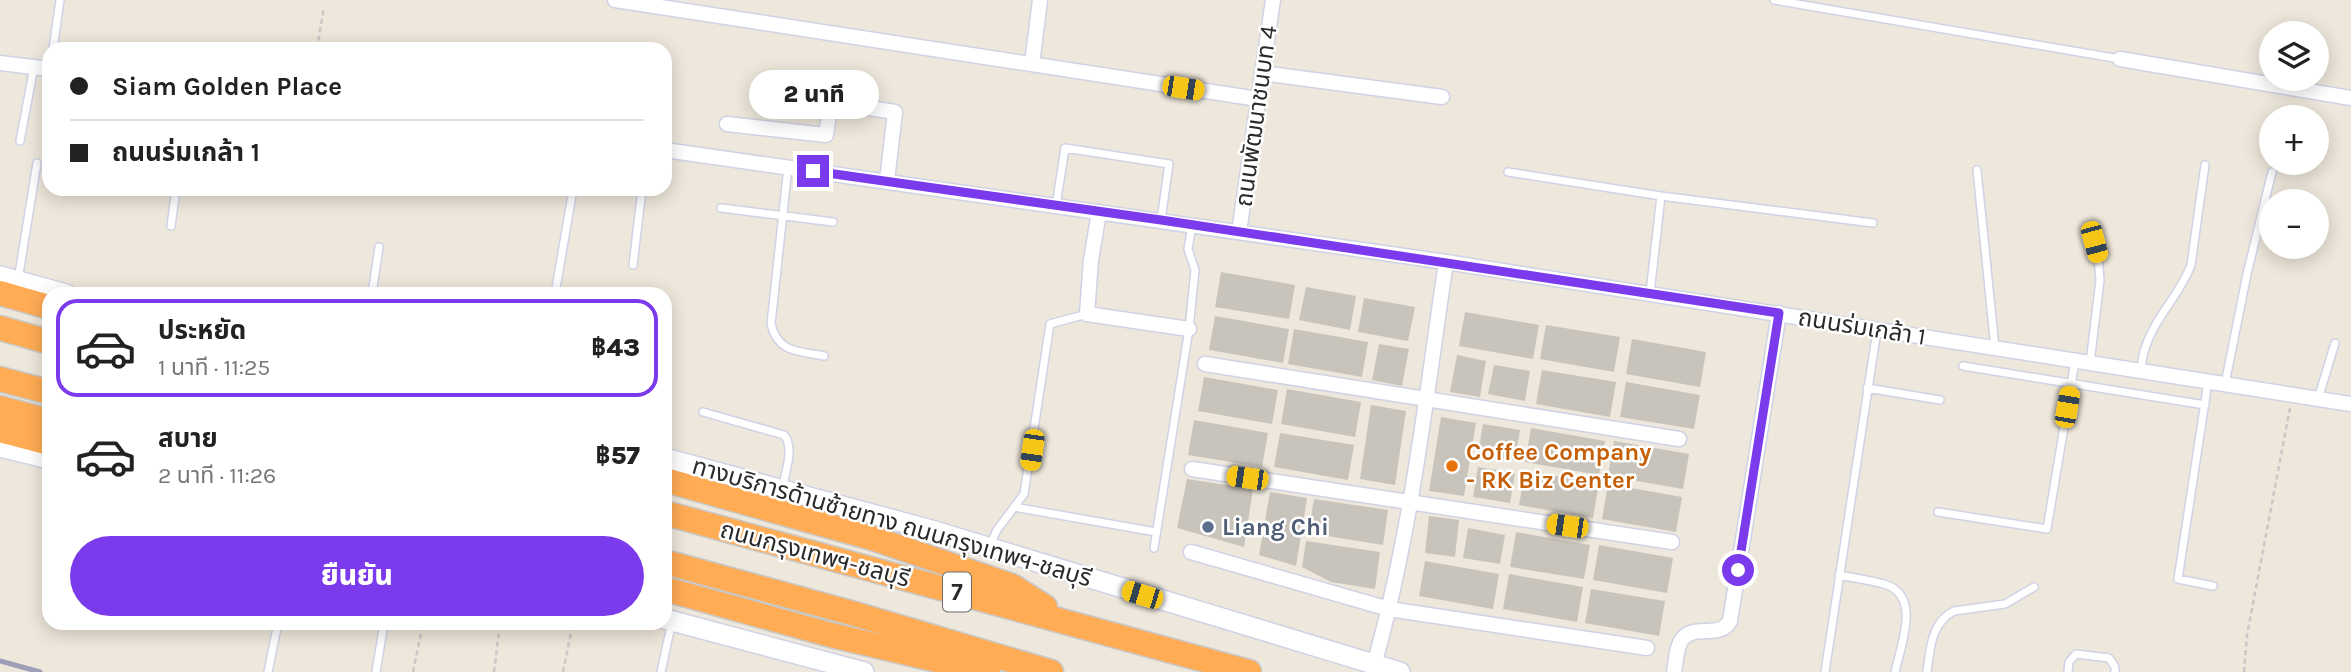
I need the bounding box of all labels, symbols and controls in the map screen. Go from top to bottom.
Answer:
map controls [2259,21,2329,259]
button: layers [2259,21,2329,91]
street label: ถนนพัฒนาชนบท 4 [1229,24,1283,208]
callout: 2 นาที [748,69,878,118]
text: Siam Golden Place [112,71,342,102]
car [1161,74,1206,102]
text: 2 นาที [783,81,845,108]
button: + [2259,105,2329,175]
text: ถนนร่มเกล้า 1 [112,137,260,168]
route end [797,155,829,187]
button: − [2259,189,2329,259]
car [2079,219,2110,265]
street label: ถนนร่มเกล้า 1 [1796,303,1928,351]
text: ประหยัด [158,315,246,346]
icon: car [74,317,137,380]
text: ฿43 [591,332,640,363]
text: 1 นาที · 11:25 [158,354,270,381]
car [2054,384,2081,430]
text: สบาย [158,423,218,454]
icon: car [74,425,137,488]
car [1019,428,1046,472]
place label: Coffee Company - RK Biz Center [1466,438,1651,494]
text: ฿57 [596,440,640,471]
street label: ทางบริการด้านซ้ายทาง ถนนกรุงเทพฯ-ชลบุรี [689,451,1095,593]
marker: Coffee Company - RK Biz Center [1444,458,1460,474]
text: 2 นาที · 11:26 [158,462,276,489]
car [1225,465,1270,491]
place label: Liang Chi [1222,513,1329,541]
car [1545,513,1590,539]
street label: ถนนกรุงเทพฯ-ชลบุรี [717,515,913,593]
marker: Liang Chi [1200,519,1216,535]
button: ยืนยัน [70,536,644,616]
route start [1722,554,1754,586]
road number: 7 [943,572,971,612]
car [1119,579,1166,611]

